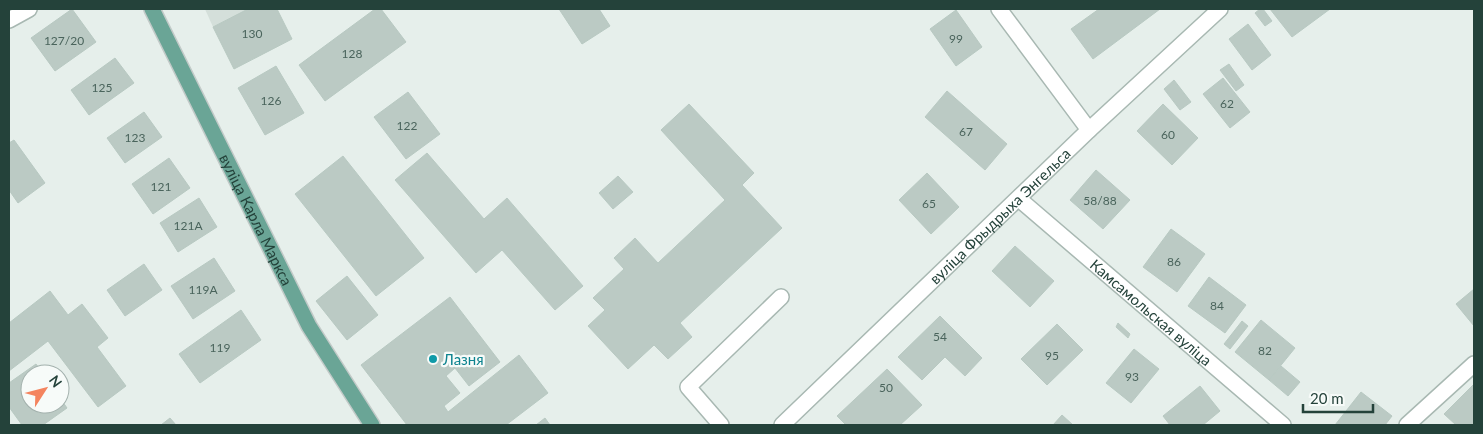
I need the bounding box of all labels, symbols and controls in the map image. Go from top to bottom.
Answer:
house number: 130 [242,26,262,41]
house number: 99 [949,31,963,46]
house number: 127/20 [44,33,84,48]
house number: 128 [342,46,362,61]
house number: 125 [92,80,112,95]
house number: 126 [261,93,281,108]
house number: 62 [1220,96,1234,111]
house number: 122 [397,118,417,133]
house number: 67 [959,124,973,139]
house number: 60 [1161,127,1175,142]
house number: 123 [125,130,145,145]
street label: вуліца Фрыдрыха Энгельса [926,144,1074,287]
street label: вуліца Карла Маркса [216,151,296,288]
house number: 121 [151,179,171,194]
house number: 58/88 [1083,193,1117,208]
house number: 65 [922,196,936,211]
house number: 121А [174,218,203,233]
house number: 86 [1167,254,1181,269]
street label: Камсамольская вуліца [1087,255,1216,369]
house number: 119А [189,282,218,297]
house number: 84 [1210,298,1224,313]
house number: 54 [933,329,947,344]
house number: 119 [210,340,230,355]
house number: 82 [1258,343,1272,358]
house number: 95 [1045,348,1059,363]
place label: Лазня [442,350,484,368]
marker: Лазня [427,353,439,365]
north arrow [20,364,70,414]
house number: 93 [1125,369,1139,384]
text: N [46,372,66,390]
house number: 50 [879,380,893,395]
scale bar [1303,382,1373,414]
text: 20 m [1310,389,1344,407]

